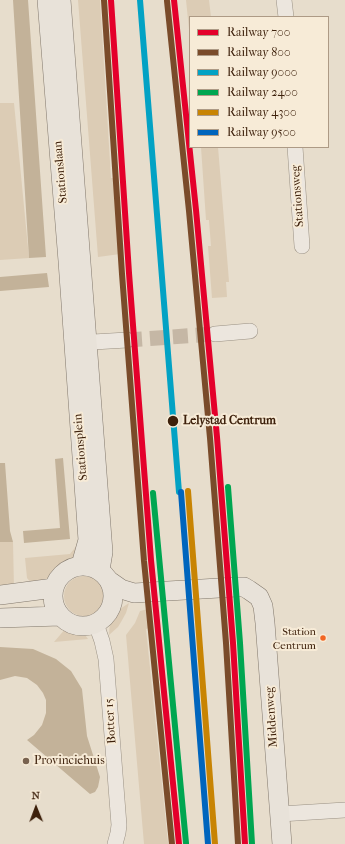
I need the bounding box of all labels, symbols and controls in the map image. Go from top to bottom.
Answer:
legend [189,16,329,148]
text: Railway 700 [227,25,290,39]
text: Railway 800 [227,45,291,59]
text: Railway 9000 [227,65,297,79]
text: Railway 2400 [227,85,298,99]
text: Railway 4300 [227,105,297,119]
text: Railway 9500 [227,125,296,139]
street label: Stationslaan [51,140,71,204]
street label: Stationsweg [289,164,307,228]
street label: Stationsplein [71,413,91,481]
marker: Lelystad Centrum [166,414,180,428]
place label: Lelystad Centrum [183,414,276,428]
place label: Station Centrum [273,625,316,651]
marker: Station Centrum [318,633,328,643]
street label: Middenweg [263,686,281,748]
street label: Botter 15 [102,698,120,744]
place label: Provinciehuis [34,754,105,768]
marker: Provinciehuis [21,756,31,766]
north arrow [16,788,56,828]
text: N [31,789,40,802]

